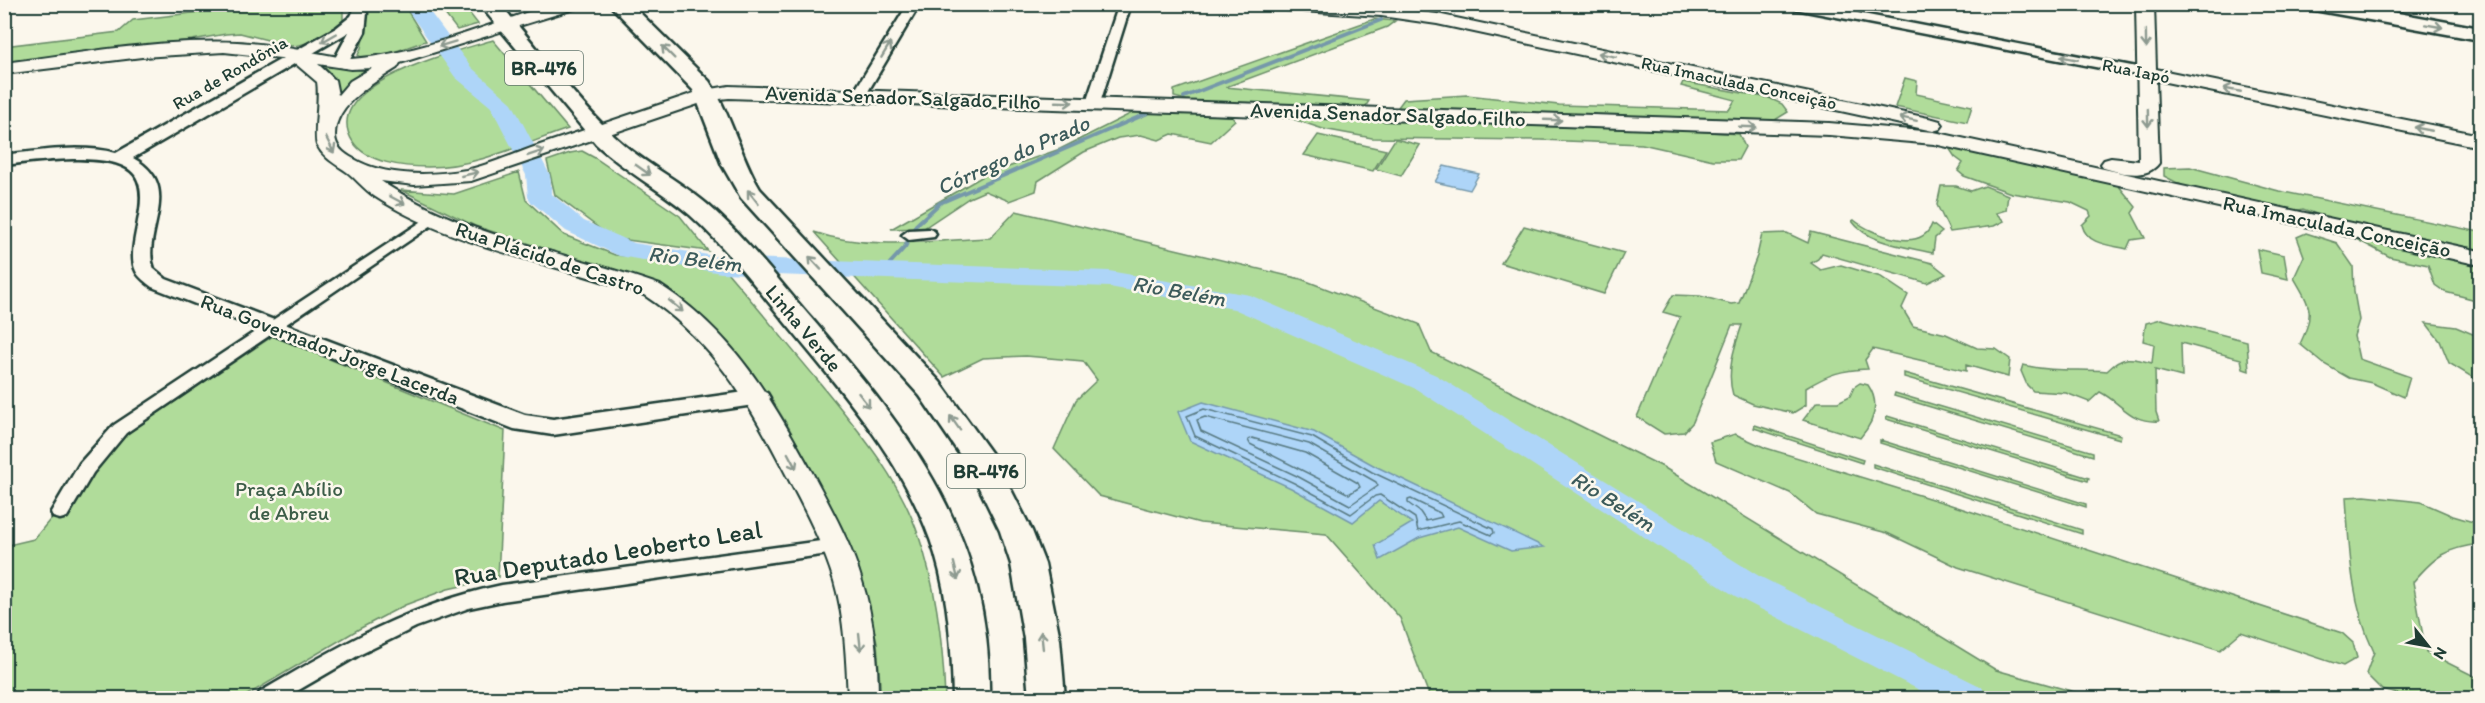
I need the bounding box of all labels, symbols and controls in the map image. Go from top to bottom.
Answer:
one-way arrow [2423,21,2443,32]
one-way arrow [2140,28,2152,48]
street label: Rua de Rondônia [169,31,292,115]
one-way arrow [320,33,338,44]
one-way arrow [438,39,457,50]
one-way arrow [881,42,893,59]
one-way arrow [661,44,676,59]
one-way arrow [1598,49,1617,61]
road number: BR-476 [505,51,583,85]
street label: Rua Imaculada Conceição [1639,52,1839,114]
one-way arrow [2060,52,2079,63]
street label: Rua Iapó [2100,54,2172,88]
street label: Avenida Senador Salgado Filho [765,80,1041,114]
one-way arrow [2223,84,2242,95]
one-way arrow [1054,97,1074,108]
street label: Avenida Senador Salgado Filho [1250,97,1526,131]
one-way arrow [2142,107,2154,127]
water label: Córrego do Prado [933,109,1094,201]
one-way arrow [1899,113,1918,125]
one-way arrow [1542,114,1562,126]
one-way arrow [1737,121,1757,133]
one-way arrow [2414,123,2433,134]
one-way arrow [324,136,336,153]
one-way arrow [526,147,545,158]
one-way arrow [634,163,650,176]
one-way arrow [460,168,479,180]
one-way arrow [747,189,760,205]
street label: Rua Imaculada Conceição [2221,190,2453,262]
one-way arrow [388,195,406,206]
street label: Rua Plácido de Castro [452,216,648,300]
water label: Rio Belém [647,240,744,278]
one-way arrow [808,255,822,270]
water label: Rio Belém [1130,270,1228,313]
street label: Linha Verde [760,279,848,377]
street label: Rua Governador Jorge Lacerda [197,288,463,410]
one-way arrow [668,300,684,313]
one-way arrow [858,392,871,408]
one-way arrow [949,415,961,432]
one-way arrow [786,452,798,469]
road number: BR-476 [947,454,1025,488]
water label: Rio Belém [1566,465,1660,538]
park label: Praça Abílio de Abreu [235,476,343,525]
street label: Rua Deputado Leoberto Leal [452,513,764,593]
one-way arrow [951,561,963,580]
north arrow [2398,616,2458,676]
one-way arrow [1036,631,1047,651]
one-way arrow [855,632,866,652]
text: N [2430,644,2451,663]

